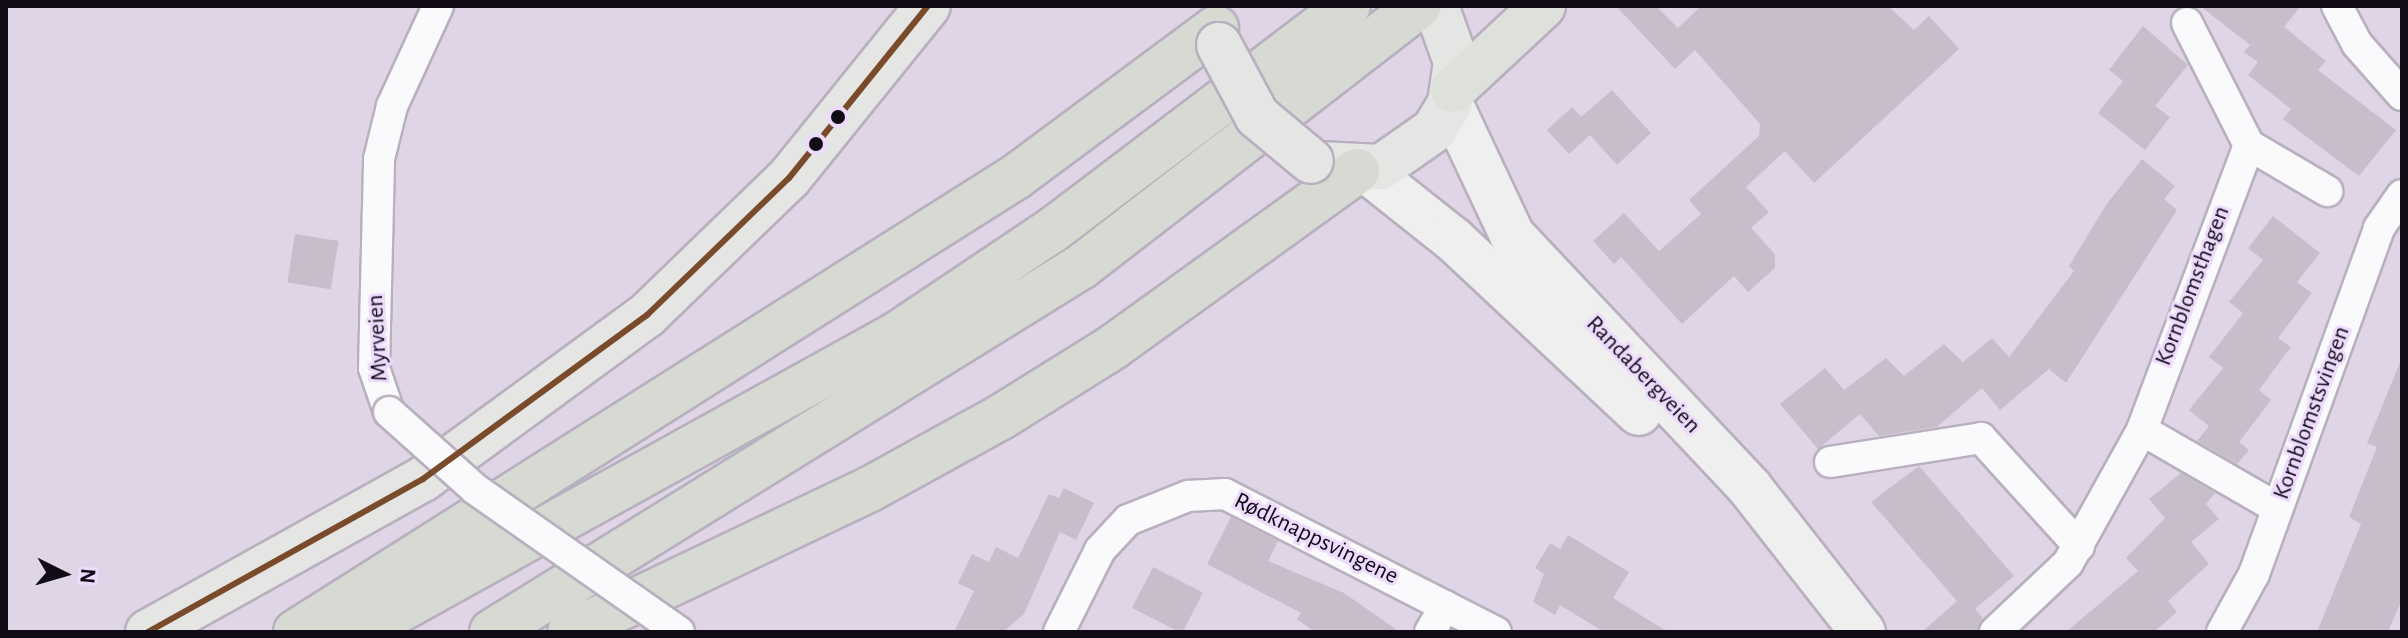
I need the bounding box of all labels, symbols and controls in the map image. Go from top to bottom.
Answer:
unlabelled marker [830,109,846,125]
unlabelled marker [808,136,824,152]
street label: Kornblomsthagen [2149,202,2237,370]
street label: Myrveien [361,294,395,382]
street label: Randabergveien [1580,310,1706,440]
street label: Kornblomstsvingen [2267,322,2357,504]
street label: Rødknappsvingene [1229,487,1403,591]
north arrow [24,534,104,614]
text: N [76,568,100,585]

